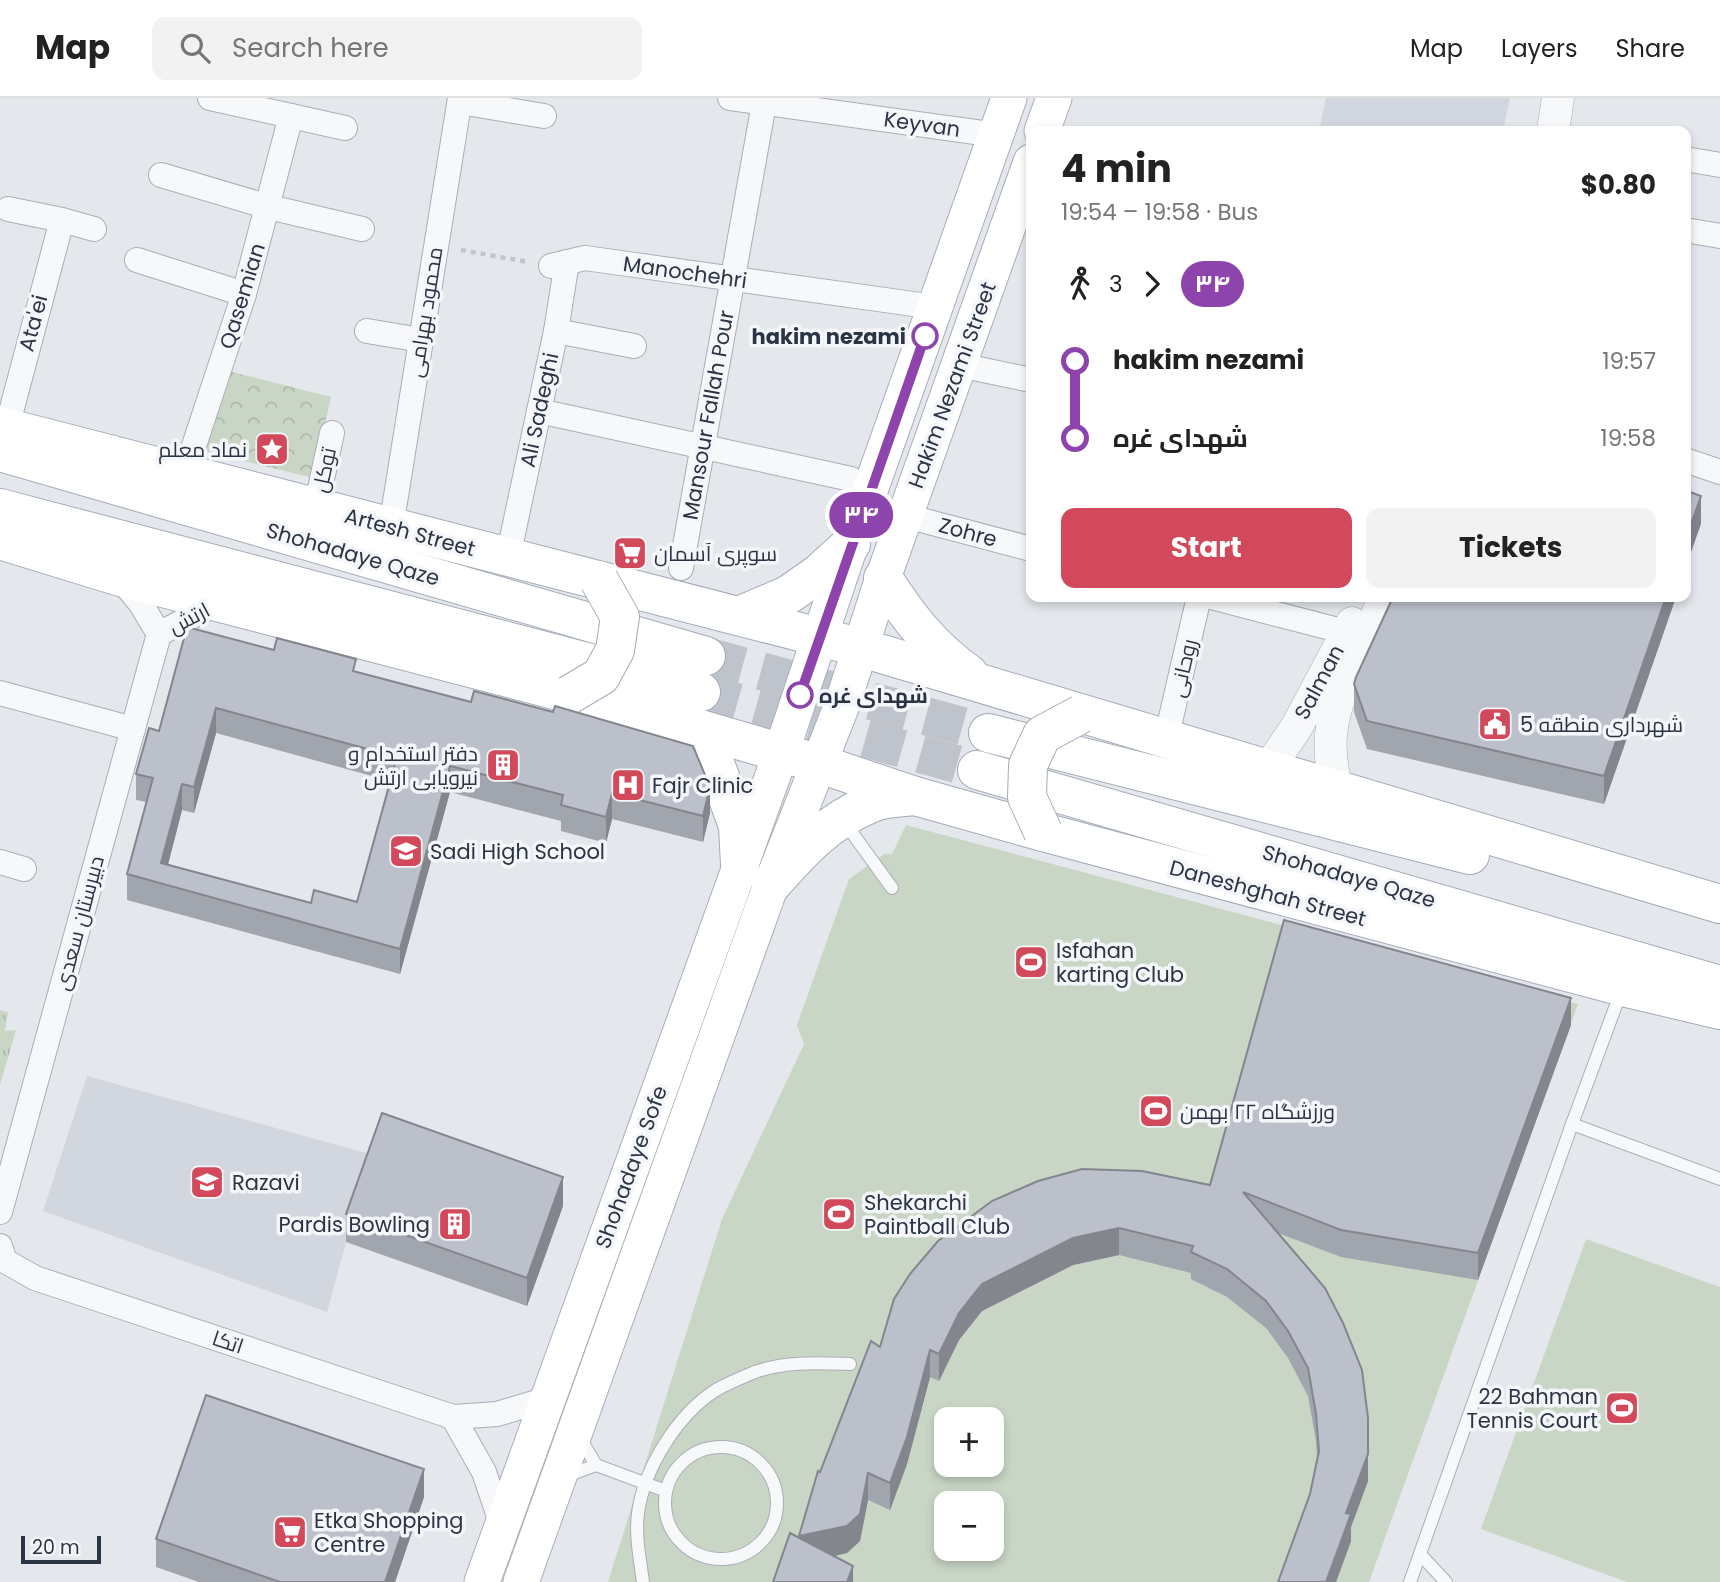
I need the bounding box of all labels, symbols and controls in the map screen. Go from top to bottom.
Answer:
search box [152,17,642,80]
text: Map [35,24,110,71]
icon: search [176,29,214,67]
text: Search here [232,30,389,66]
text: Map [1410,32,1463,65]
text: Layers [1501,32,1577,65]
text: Share [1615,32,1685,65]
street label: Keyvan [882,104,962,144]
text: 4 min [1061,142,1172,195]
text: $0.80 [1581,167,1656,203]
text: 19:54 – 19:58 · Bus [1061,196,1258,228]
street label: Qasemian [212,240,272,352]
street label: محمود بهرامی [400,245,450,379]
street label: Manochehri [621,249,749,295]
icon: walk [1061,265,1099,303]
icon: forward [1133,265,1171,303]
text: ۳۴ [1195,267,1230,300]
text: 3 [1109,268,1123,300]
street label: Hakim Nezami Street [901,278,1003,492]
street label: Ata'ei [12,291,54,355]
street label: Mansour Fallah Pour [675,308,741,522]
place label: hakim nezami [752,322,906,351]
marker: hakim nezami [912,323,938,349]
text: hakim nezami [1113,342,1304,378]
text: 19:57 [1602,345,1656,377]
street label: Ali Sadeghi [513,350,565,470]
text: شهدای غره [1113,420,1248,456]
text: 19:58 [1600,422,1656,454]
place icon: نماد معلم [253,430,291,468]
place label: نماد معلم [158,435,247,464]
street label: توکل [305,444,343,495]
line badge: ۳۴ [830,492,892,538]
text: ۳۴ [843,498,879,531]
street label: Artesh Street [341,501,479,563]
button: Start [1061,508,1352,588]
button: Tickets [1366,508,1656,588]
street label: Zohre [936,510,1000,554]
street label: Shohadaye Qaze [263,515,443,593]
supermarket icon: سوپری آسمان [611,534,649,572]
place label: سوپری آسمان [654,539,777,568]
street label: ارتش [163,595,215,641]
street label: روحانی [1162,636,1204,700]
street label: Salman [1287,639,1351,725]
place label: شهدای غره [819,681,928,710]
marker: شهدای غره [787,682,813,708]
public building icon: شهرداری منطقه 5 [1476,705,1514,743]
place label: شهرداری منطقه 5 [1520,710,1683,739]
place label: دفتر استخدام و نیرویابی ارتش [348,739,478,792]
building icon: دفتر استخدام و نیرویابی ارتش [484,746,522,784]
hospital icon: Fajr Clinic [609,766,647,804]
place label: Fajr Clinic [652,771,753,800]
school or university icon: Sadi High School [387,832,425,870]
place label: Sadi High School [430,837,605,866]
street label: Shohadaye Qaze [1259,837,1439,915]
street label: دبیرستان سعدی [47,852,111,994]
street label: Daneshghah Street [1167,853,1369,933]
place label: Isfahan karting Club [1056,936,1184,989]
sports icon: Isfahan karting Club [1012,943,1050,981]
street label: Shohadaye Sofe [588,1082,674,1252]
sports icon: ورزشگاه ۲۲ بهمن [1137,1092,1175,1130]
place label: ورزشگاه ۲۲ بهمن [1180,1097,1335,1126]
school or university icon: Razavi [188,1163,226,1201]
place label: Razavi [232,1168,300,1197]
place label: Shekarchi Paintball Club [864,1188,1010,1241]
sports icon: Shekarchi Paintball Club [820,1195,858,1233]
building icon: Pardis Bowling [436,1205,474,1243]
place label: Pardis Bowling [278,1210,430,1239]
street label: اتکا [209,1323,247,1361]
place label: 22 Bahman Tennis Court [1466,1382,1598,1435]
sports icon: 22 Bahman Tennis Court [1603,1389,1641,1427]
map controls [934,1407,1004,1561]
button: + [934,1407,1004,1477]
button: − [934,1491,1004,1561]
place label: Etka Shopping Centre [314,1506,463,1559]
supermarket icon: Etka Shopping Centre [271,1513,309,1551]
scale bar [21,1533,102,1565]
text: 20 m [32,1534,80,1561]

